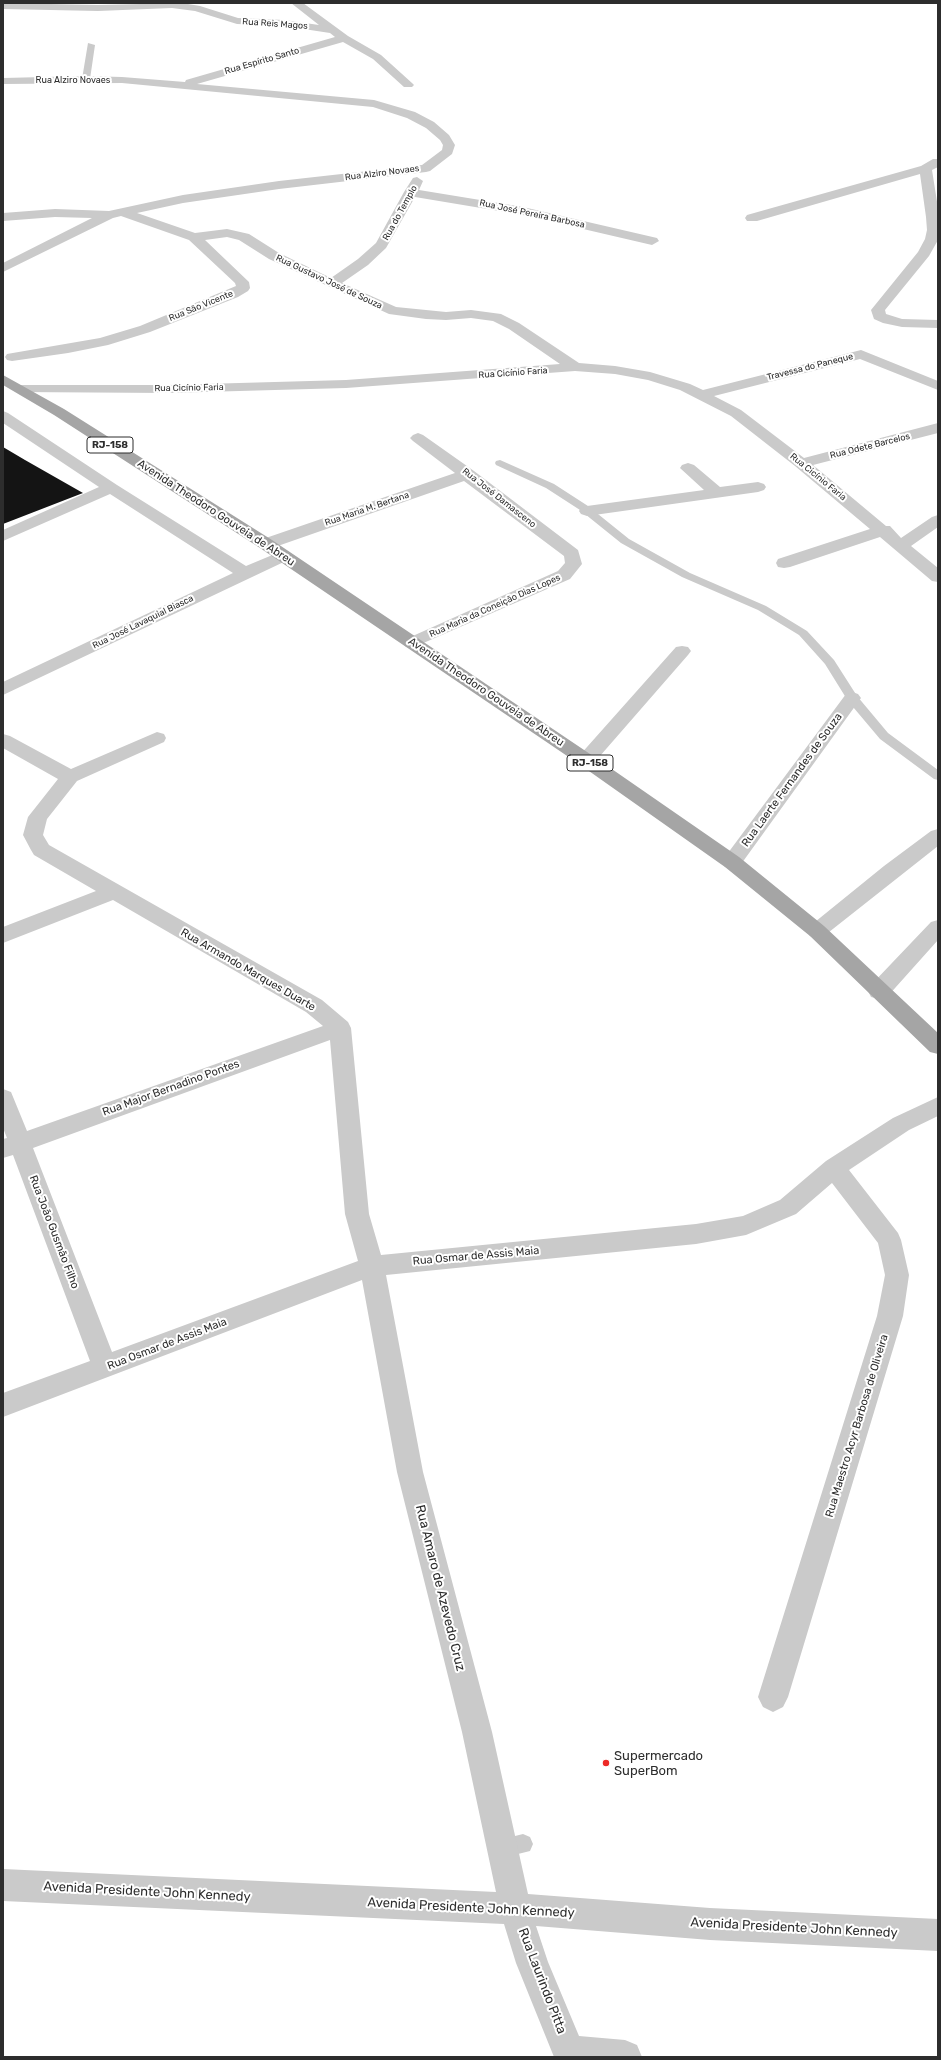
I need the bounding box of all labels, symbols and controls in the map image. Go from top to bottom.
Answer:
street label: Rua Reis Magos [242,16,308,32]
street label: Rua Espírito Santo [223,45,301,77]
street label: Rua Alziro Novaes [36,75,110,85]
street label: Rua Alziro Novaes [344,163,420,183]
street label: Rua do Templo [380,184,420,242]
street label: Rua José Pereira Barbosa [478,198,586,230]
street label: Rua Gustavo José de Souza [274,253,384,311]
street label: Rua São Vicente [167,288,235,324]
street label: Travessa do Paneque [766,351,854,383]
street label: Rua Cicínio Faria [478,365,548,381]
street label: Rua Cicínio Faria [154,382,224,394]
street label: Rua Odete Barcelos [829,431,911,461]
road number: RJ-158 [87,437,133,453]
street label: Rua Cicínio Faria [788,451,848,503]
street label: Avenida Theodoro Gouveia de Abreu [135,457,297,569]
street label: Rua José Damasceno [460,466,538,530]
street label: Rua Maria M. Bertana [323,490,411,528]
street label: Rua Maria da Coneição Dias Lopes [428,572,562,640]
street label: Rua José Lavaquial Biasca [91,593,195,651]
street label: Avenida Theodoro Gouveia de Abreu [406,635,566,749]
street label: Rua Laerte Fernandes de Souza [739,710,845,850]
road number: RJ-158 [567,755,613,771]
street label: Rua Armando Marques Duarte [178,926,318,1014]
street label: Rua Major Bernadino Pontes [101,1057,241,1119]
street label: Rua João Gusmão Filho [26,1173,82,1291]
street label: Rua Osmar de Assis Maia [412,1244,540,1268]
street label: Rua Osmar de Assis Maia [105,1315,229,1373]
street label: Rua Maestro Acyr Barbosa de Oliveira [823,1333,891,1519]
street label: Rua Amaro de Azevedo Cruz [412,1503,468,1673]
place label: Supermercado SuperBom [614,1748,703,1779]
marker: Supermercado SuperBom [601,1758,611,1768]
street label: Avenida Presidente John Kennedy [43,1879,251,1905]
street label: Avenida Presidente John Kennedy [367,1895,575,1921]
street label: Avenida Presidente John Kennedy [690,1915,898,1941]
street label: Rua Laurindo Pitta [515,1926,569,2036]

